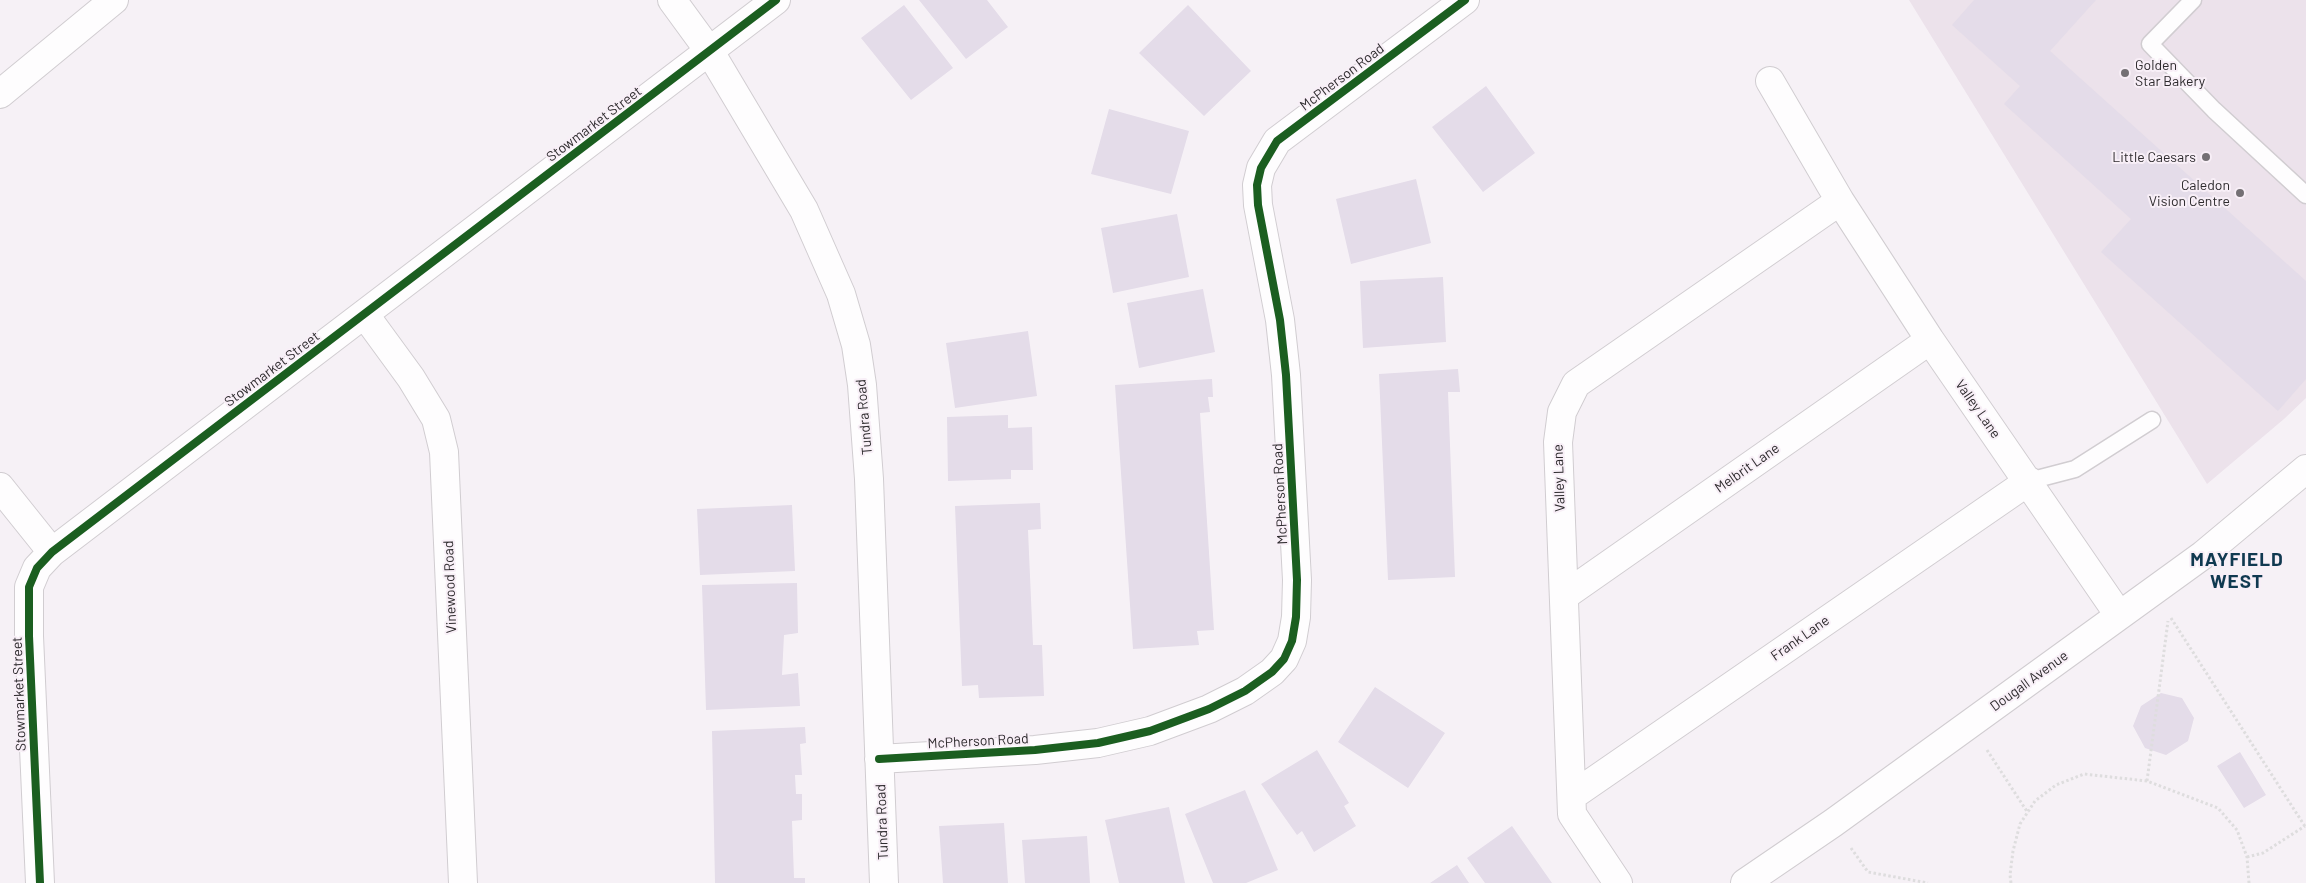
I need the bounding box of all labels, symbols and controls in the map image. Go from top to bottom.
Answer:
street label: McPherson Road [1297,40,1387,114]
place label: Golden Star Bakery [2135,57,2205,90]
marker: Golden Star Bakery [2119,67,2131,79]
street label: Stowmarket Street [543,83,645,165]
place label: Little Caesars [2112,149,2196,165]
marker: Little Caesars [2200,151,2212,163]
place label: Caledon Vision Centre [2149,177,2230,210]
marker: Caledon Vision Centre [2234,187,2246,199]
street label: Stowmarket Street [221,328,323,410]
street label: Valley Lane [1952,376,2004,442]
street label: Tundra Road [852,378,876,456]
street label: Melbrit Lane [1711,440,1783,496]
street label: McPherson Road [1269,443,1291,545]
street label: Valley Lane [1549,444,1569,512]
street label: Vinewood Road [440,540,460,634]
district label: MAYFIELD WEST [2189,549,2285,593]
street label: Frank Lane [1768,612,1832,664]
street label: Stowmarket Street [9,636,29,752]
street label: Dougall Avenue [1987,647,2071,715]
street label: McPherson Road [927,730,1029,752]
street label: Tundra Road [872,784,892,860]

